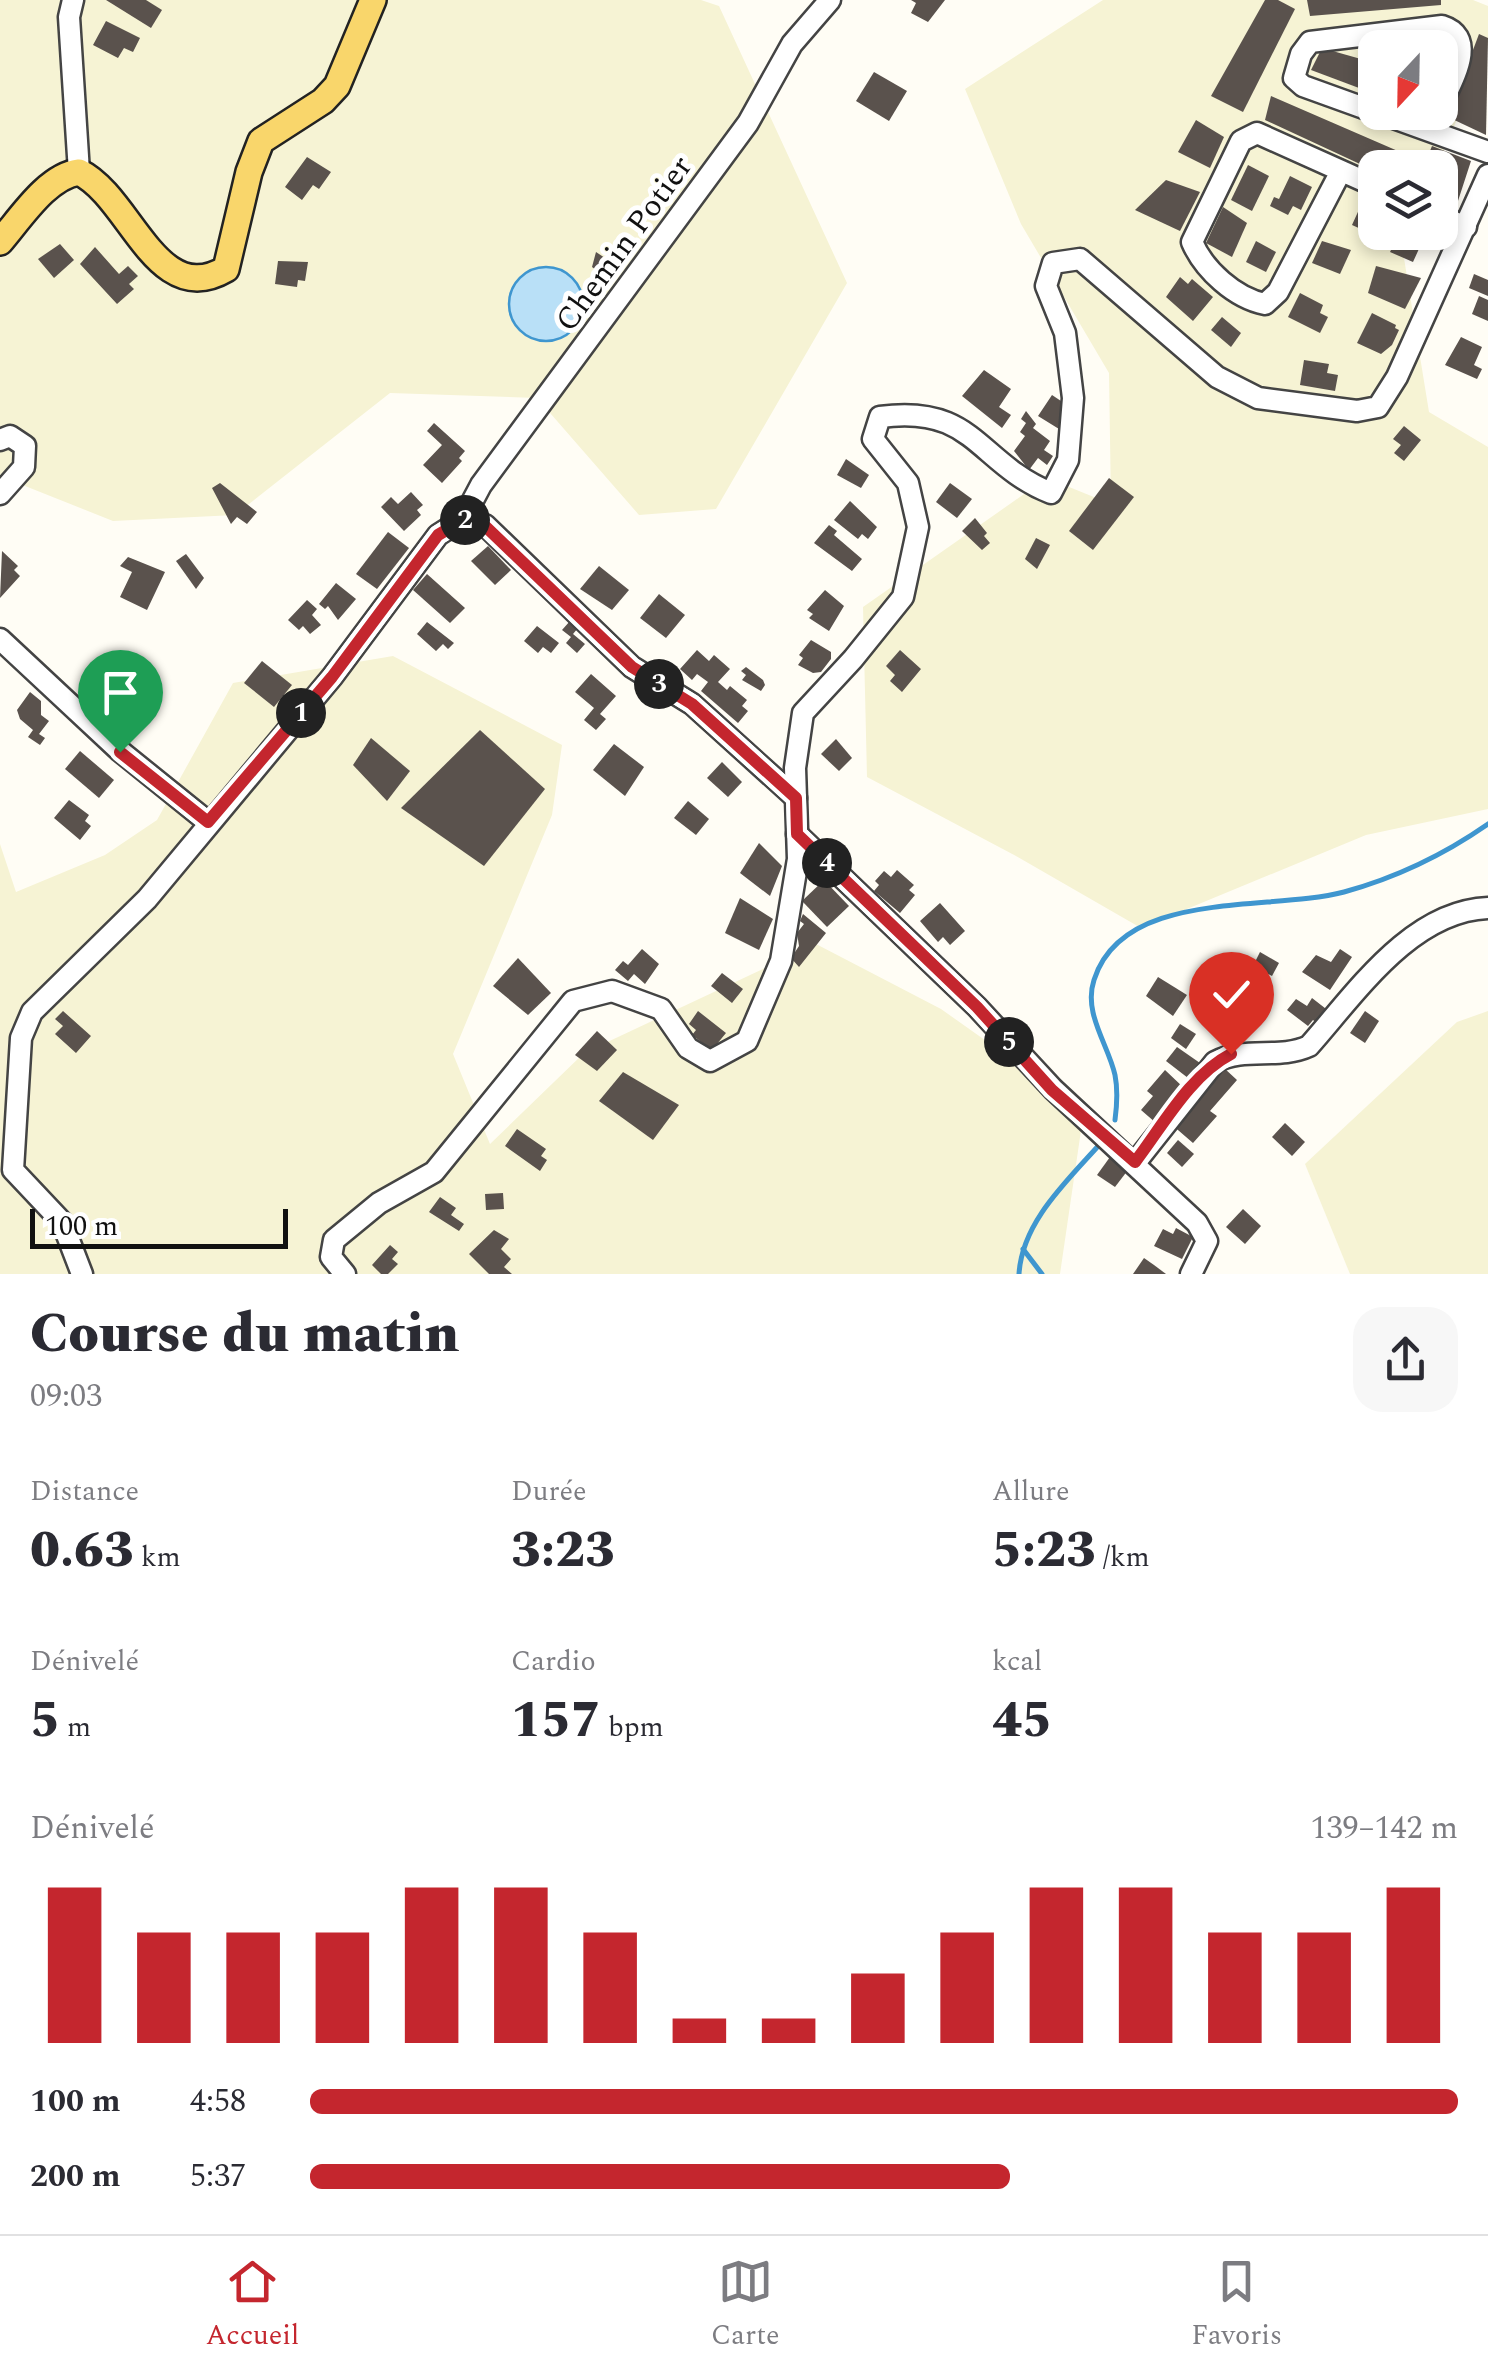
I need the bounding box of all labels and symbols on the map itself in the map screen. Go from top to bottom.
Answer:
north arrow [1358,30,1458,130]
street label: Chemin Potier [543,145,705,342]
pin: 2 [440,495,490,545]
pin [78,650,163,753]
pin: 3 [634,659,684,709]
pin: 1 [276,688,326,738]
pin: 4 [802,838,852,888]
pin [1189,952,1274,1055]
pin: 5 [984,1017,1034,1067]
scale bar [30,1204,288,1248]

